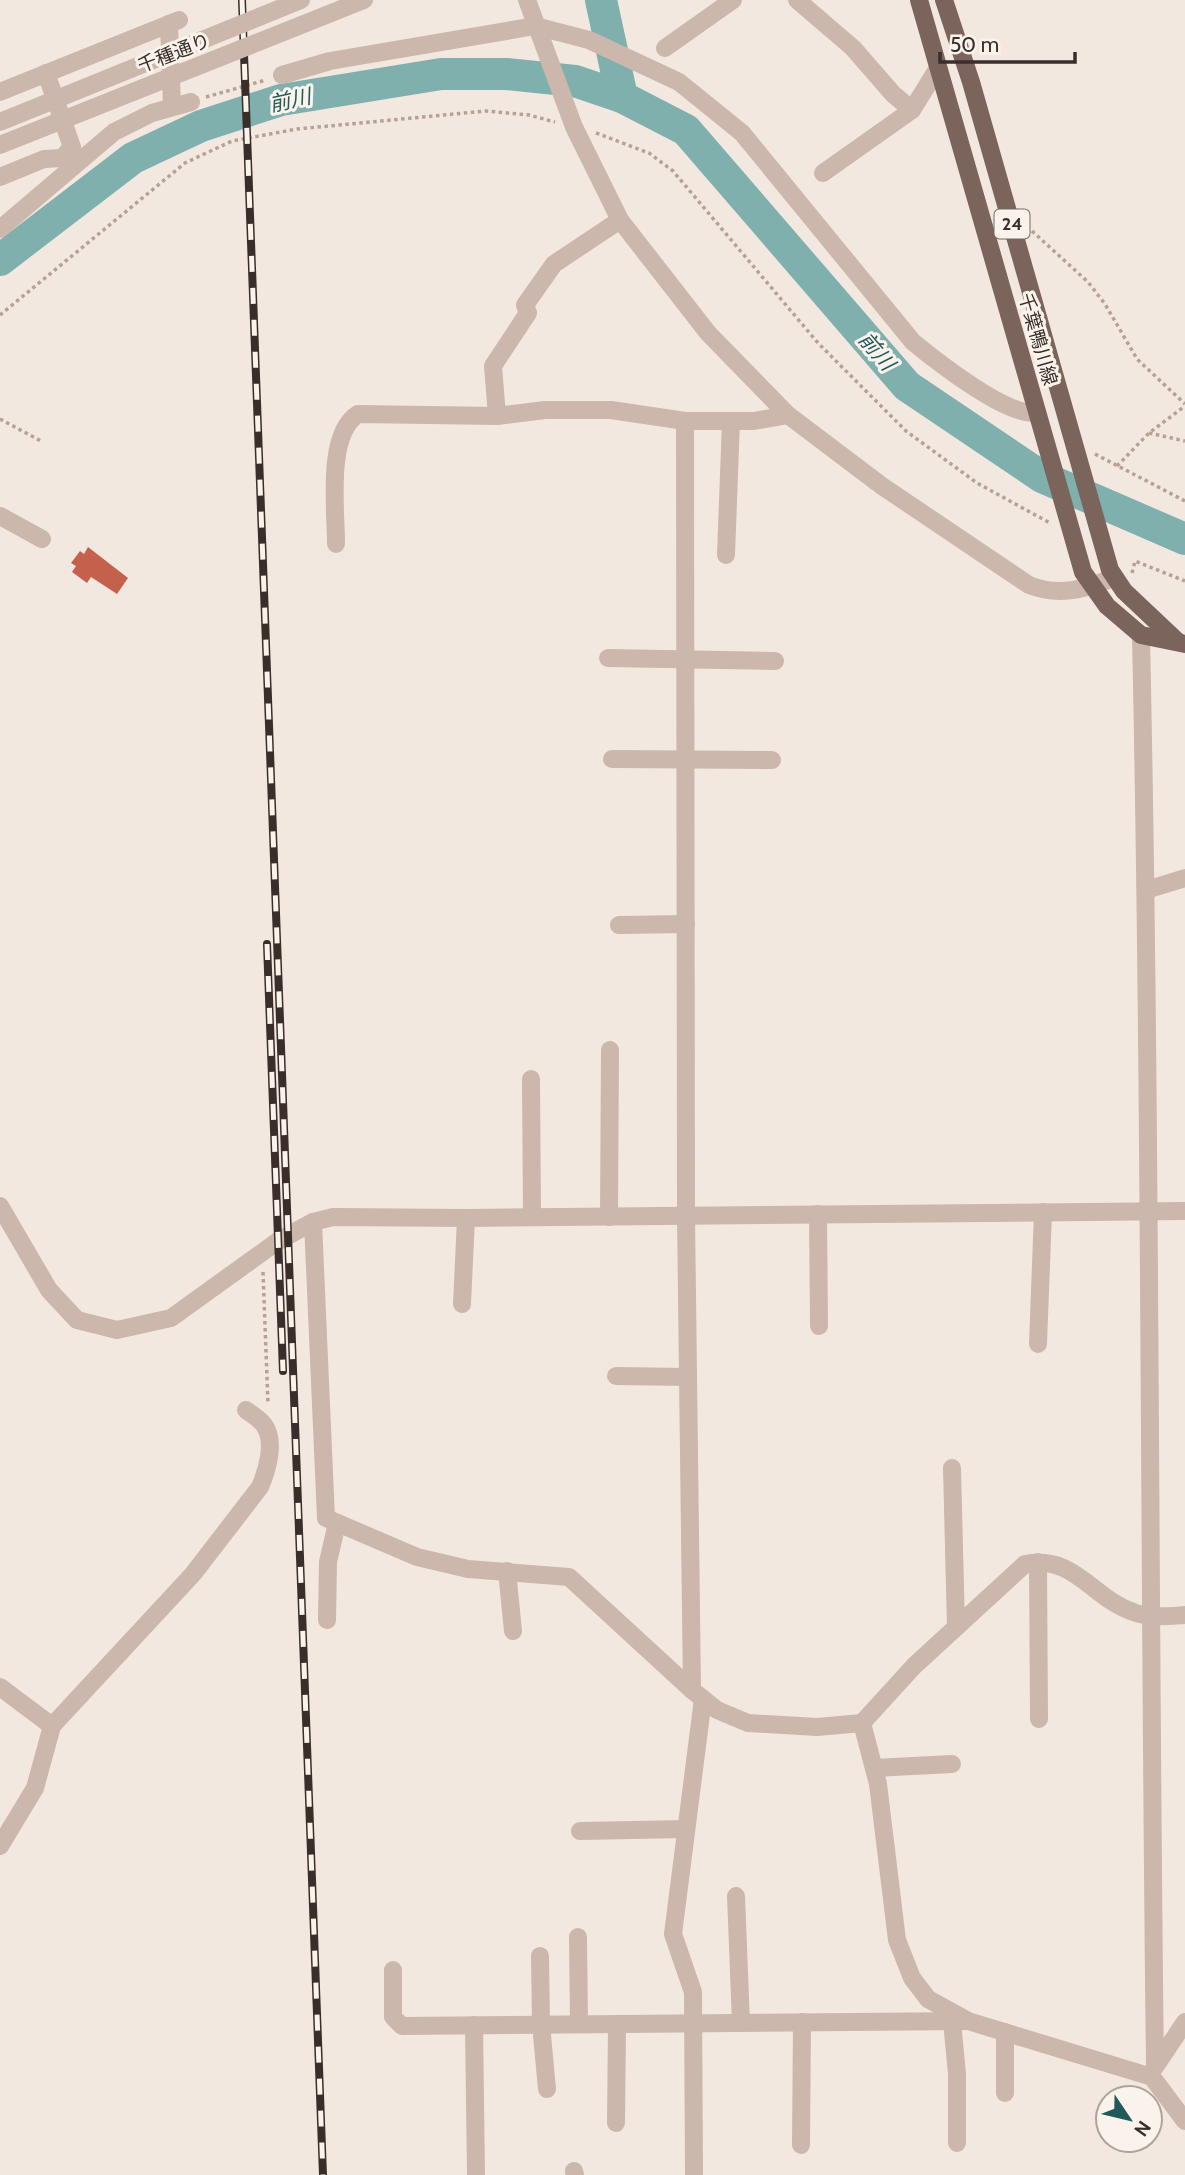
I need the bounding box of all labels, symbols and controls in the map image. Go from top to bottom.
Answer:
scale bar [940,21,1075,65]
street label: 千種通り [134,29,214,77]
text: 50 m [950,32,999,57]
water label: 前川 [267,83,315,117]
road number: 24 [995,210,1030,238]
street label: 千葉鴨川線 [1014,290,1062,388]
water label: 前川 [854,327,902,377]
north arrow [1094,2084,1164,2154]
text: N [1129,2116,1156,2141]

